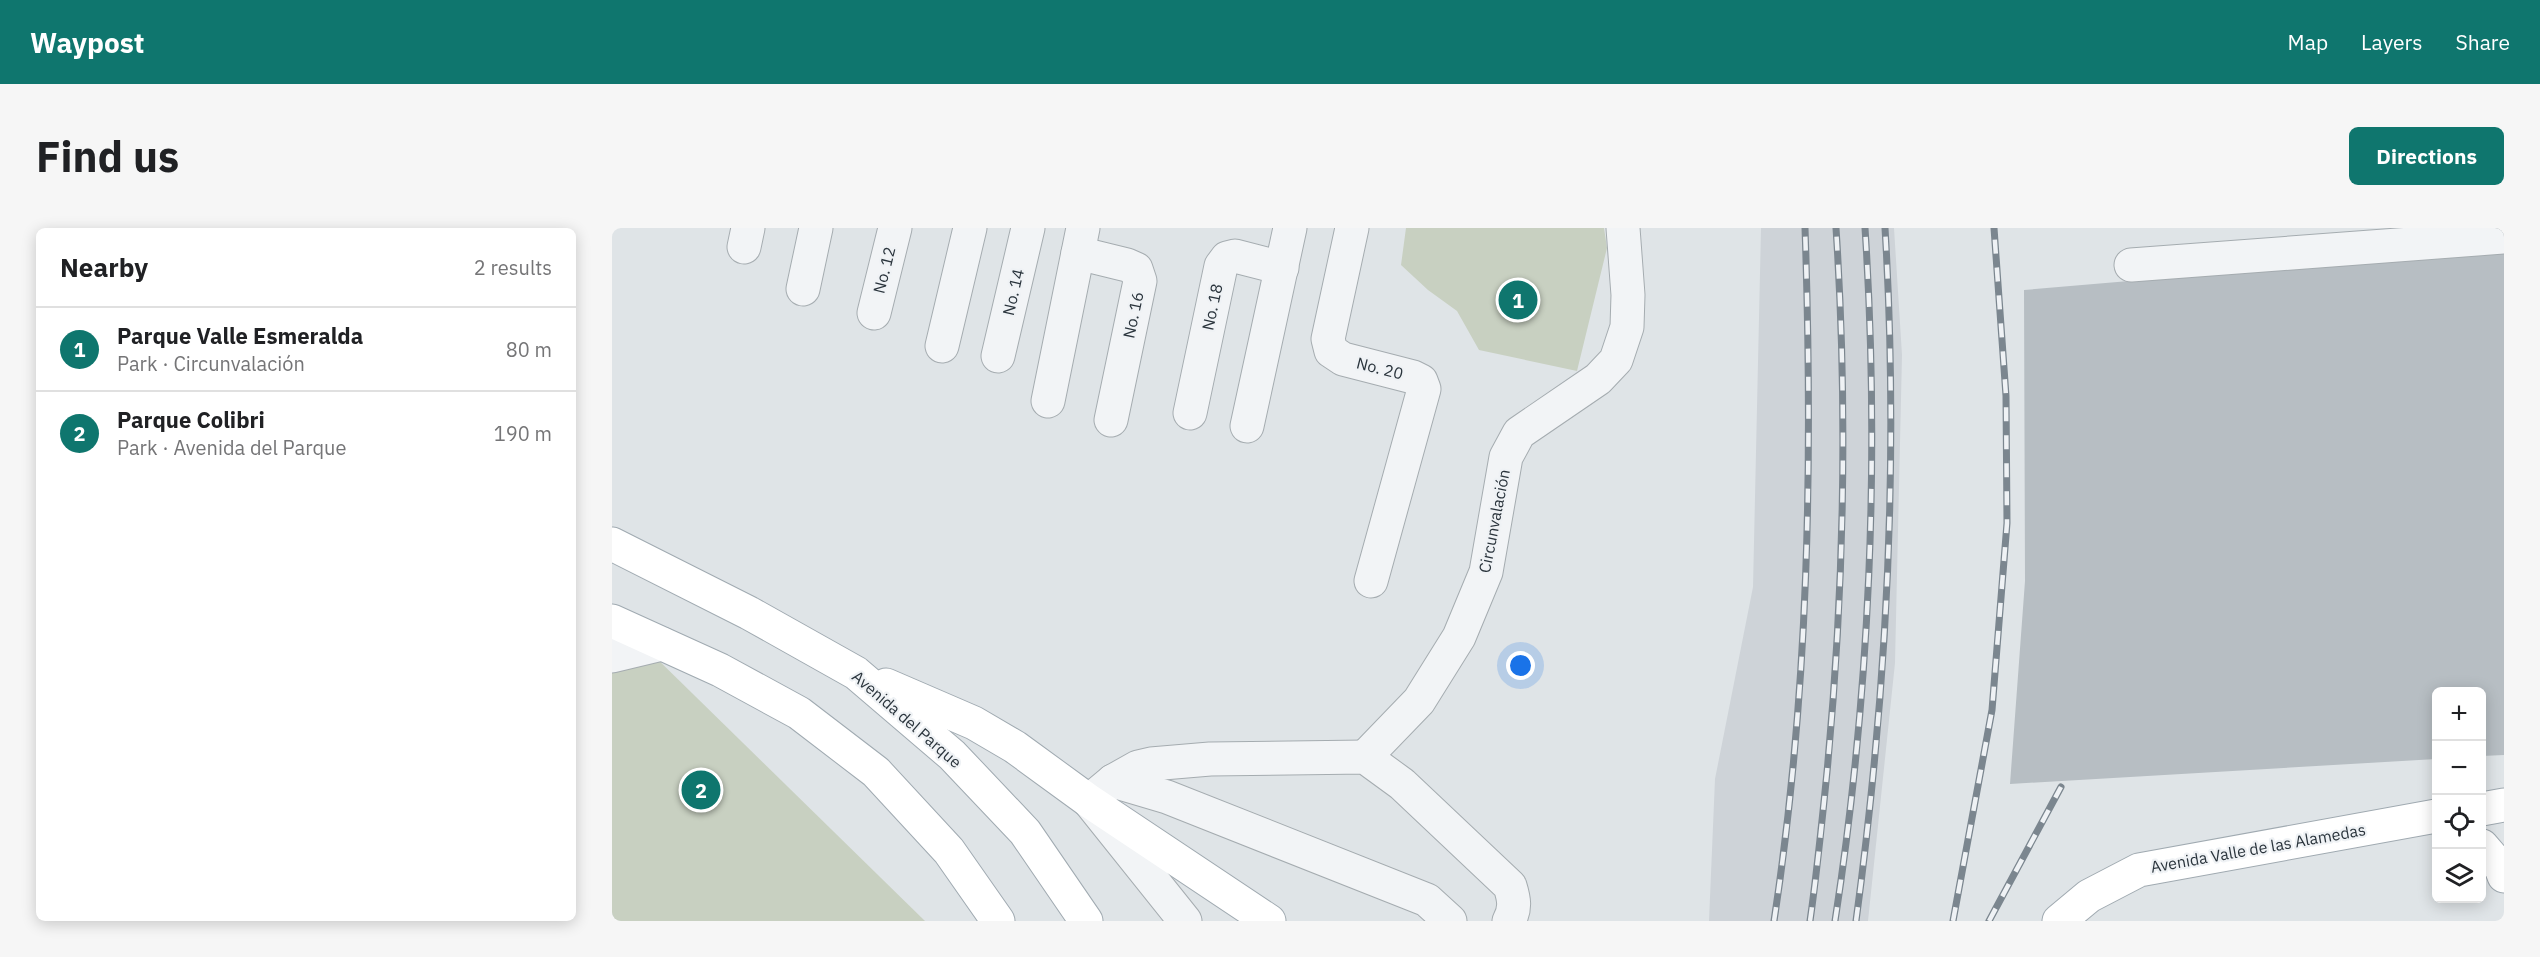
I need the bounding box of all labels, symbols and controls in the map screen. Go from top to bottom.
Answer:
text: Waypost [30,24,144,61]
text: Map [2288,28,2328,56]
text: Layers [2361,28,2423,56]
text: Share [2456,28,2510,56]
button: Directions [2349,127,2504,185]
text: Find us [36,129,179,184]
street label: No. 12 [869,245,899,295]
text: Nearby [60,250,148,284]
text: 2 results [474,254,552,281]
street label: No. 14 [998,267,1028,317]
pin: 1 [1498,278,1538,322]
street label: No. 18 [1197,282,1227,332]
street label: No. 16 [1118,290,1148,340]
text: Parque Valle Esmeralda [117,321,363,350]
text: 1 [74,336,86,363]
text: 80 m [506,336,552,363]
text: Park · Circunvalación [117,350,305,377]
street label: No. 20 [1355,353,1405,383]
text: Parque Colibri [117,405,265,434]
text: 2 [74,420,86,447]
text: 190 m [494,420,552,447]
text: Park · Avenida del Parque [117,434,346,461]
street label: Circunvalación [1474,468,1514,574]
your location [1506,651,1535,680]
street label: Avenida del Parque [848,666,966,772]
map controls [2432,687,2486,903]
button: + [2432,687,2486,741]
button: − [2432,741,2486,795]
pin: 2 [682,768,721,812]
button: locate [2432,795,2486,849]
street label: Avenida Valle de las Alamedas [2149,819,2367,877]
button: layers [2432,849,2486,903]

